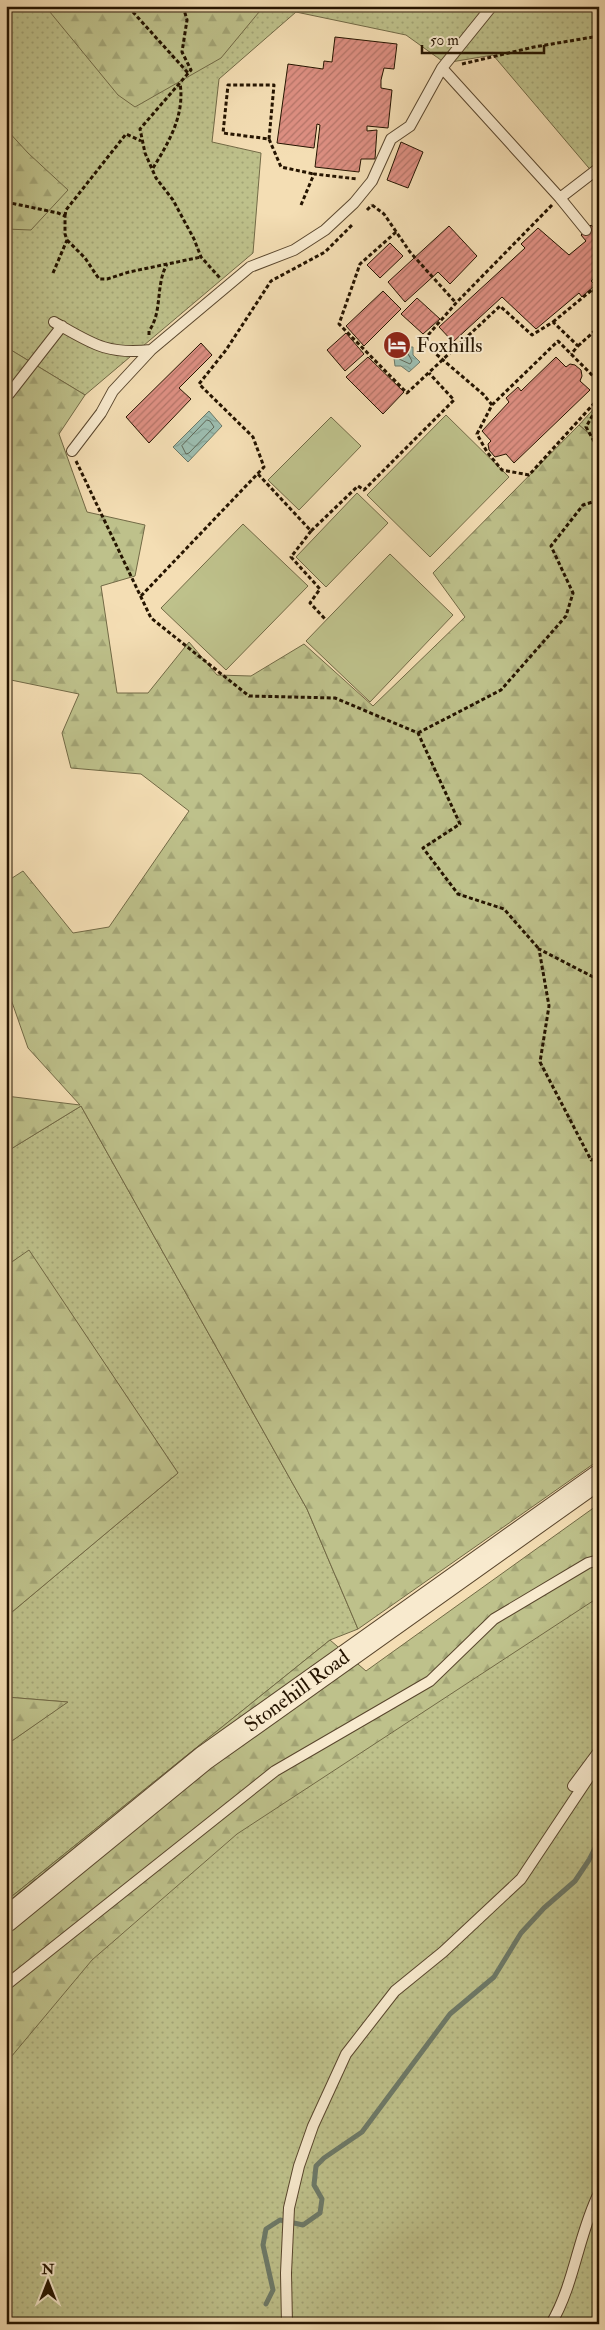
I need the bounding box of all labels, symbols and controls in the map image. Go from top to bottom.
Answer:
scale bar [422,22,545,54]
text: 50 m [430,31,459,50]
hotel icon: Foxhills [382,330,412,360]
place label: Foxhills [416,332,482,359]
street label: Stonehill Road [239,1643,356,1738]
north arrow [22,2258,72,2308]
text: N [41,2261,55,2278]

